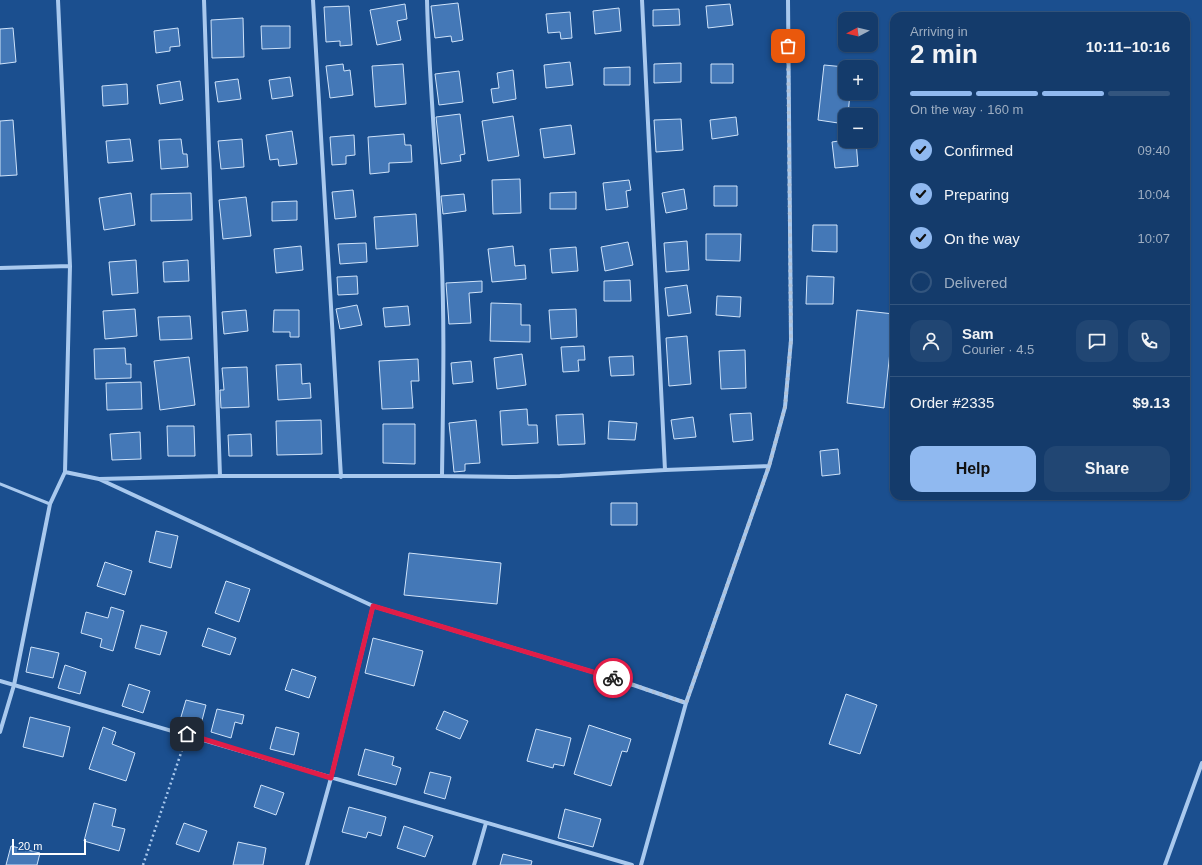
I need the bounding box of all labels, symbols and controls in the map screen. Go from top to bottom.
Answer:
north arrow [838,12,878,52]
map controls [838,12,878,148]
text: Arriving in [910,24,968,39]
pin [771,29,805,63]
icon: bag [777,35,799,57]
text: 10:11–10:16 [1086,38,1170,55]
text: 2 min [910,39,978,69]
button: + [838,60,878,100]
text: On the way · 160 m [910,102,1023,117]
button: − [838,108,878,148]
icon: check [910,139,932,161]
text: Confirmed [944,142,1013,159]
text: 09:40 [1137,143,1170,158]
icon: check [910,183,932,205]
text: Preparing [944,186,1009,203]
text: 10:04 [1137,187,1170,202]
icon: check [910,227,932,249]
text: On the way [944,230,1020,247]
text: 10:07 [1137,231,1170,246]
text: Delivered [944,274,1007,291]
button: person [910,320,952,362]
button: chat [1076,320,1118,362]
button: phone [1128,320,1170,362]
text: Sam [962,325,994,342]
text: Courier · 4.5 [962,342,1034,357]
text: Order #2335 [910,394,994,411]
text: $9.13 [1132,394,1170,411]
button: Help [910,446,1036,492]
button: Share [1044,446,1170,492]
courier [593,658,633,698]
icon: bike [602,667,624,689]
pin [170,717,204,751]
icon: home [176,723,198,745]
scale bar [12,837,86,856]
text: 20 m [18,840,42,852]

